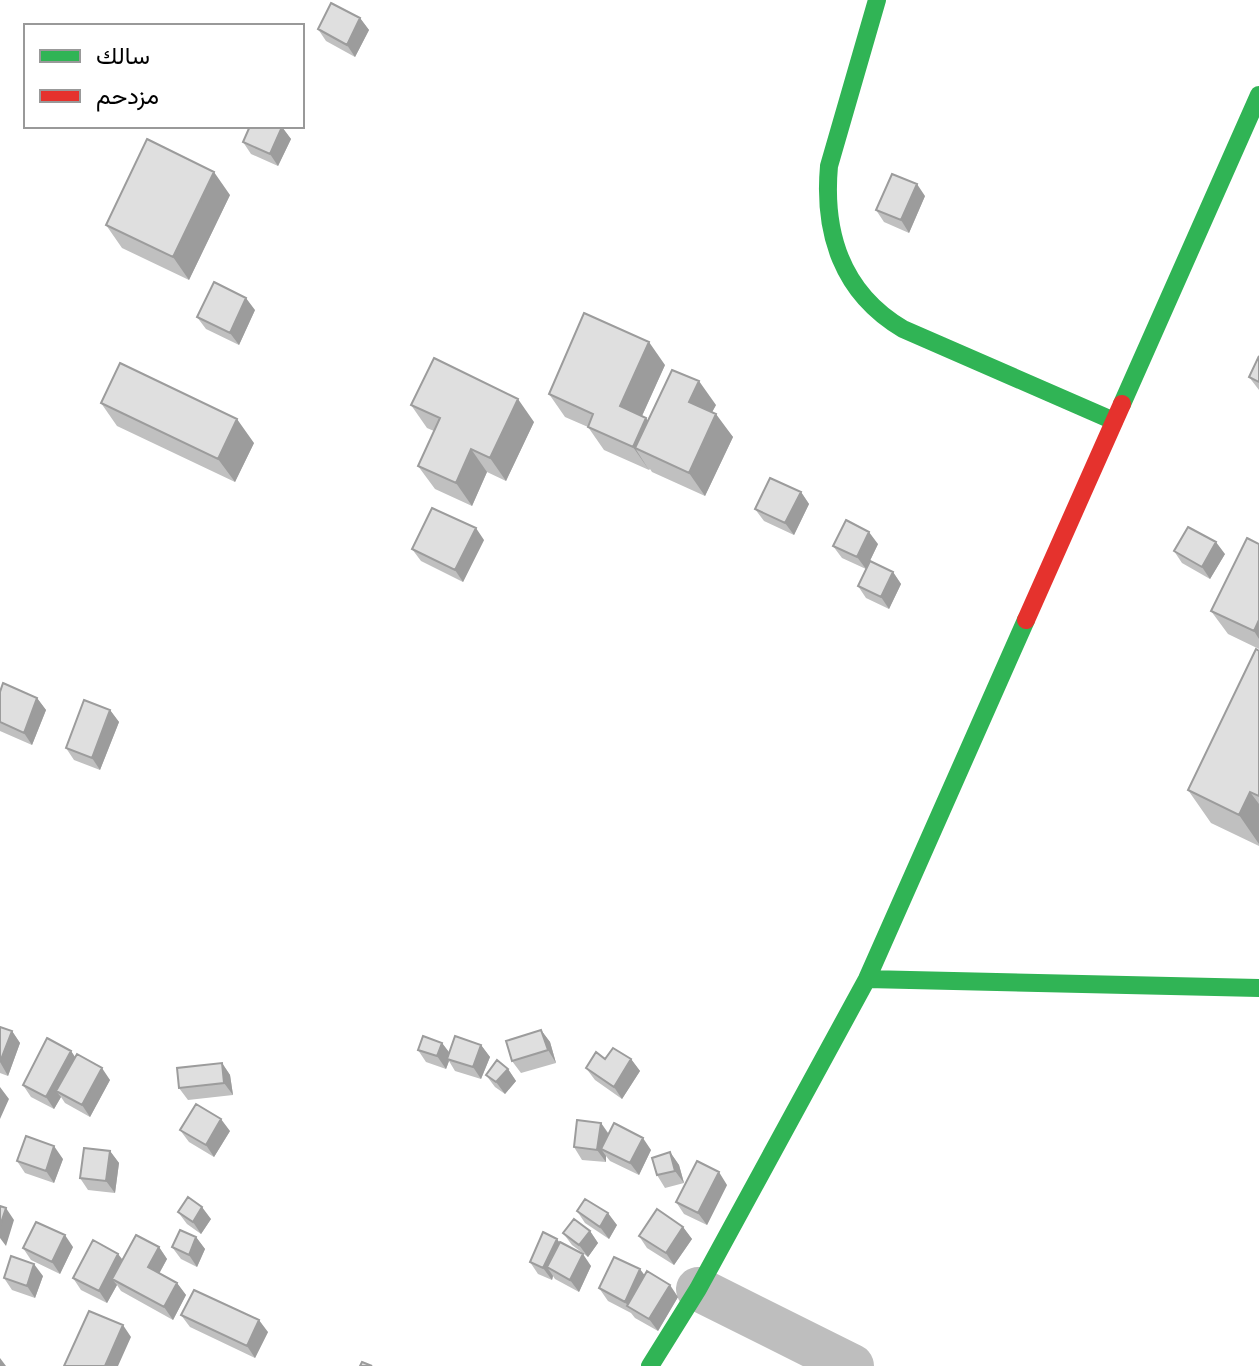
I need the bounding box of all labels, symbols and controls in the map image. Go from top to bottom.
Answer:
legend [24,24,304,128]
text: سالك [96,45,150,69]
text: مزدحم [96,85,159,112]

